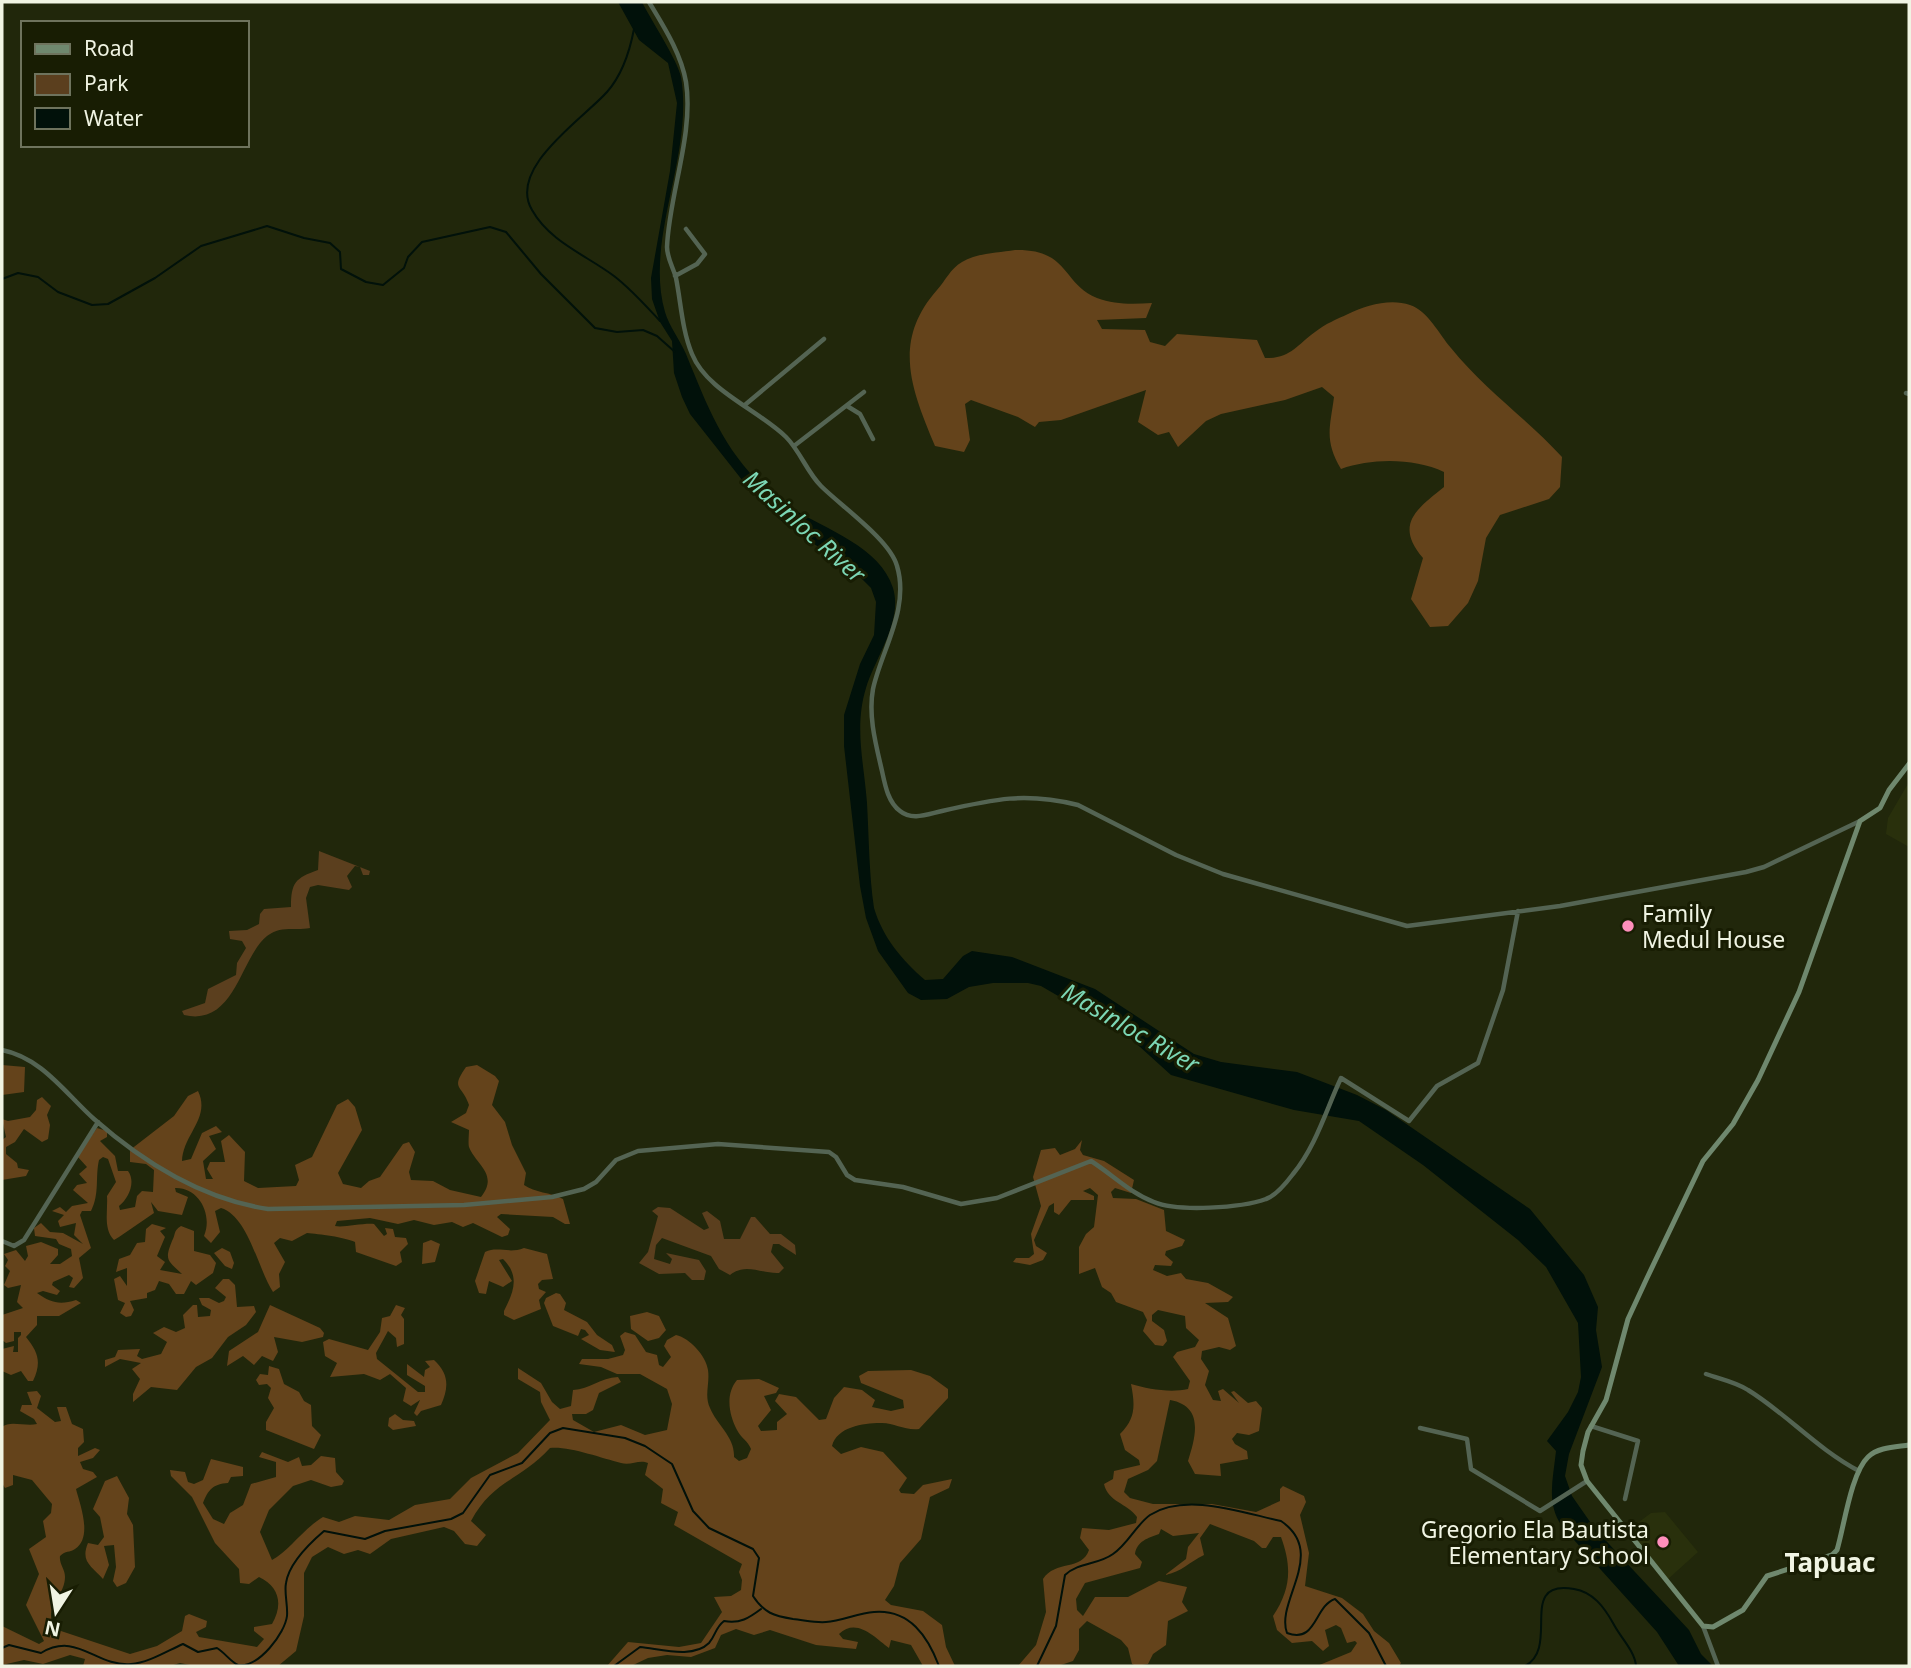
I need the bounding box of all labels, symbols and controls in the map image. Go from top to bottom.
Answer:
legend [21,21,248,147]
text: Road [84,34,134,62]
text: Park [84,69,129,97]
text: Water [84,104,143,132]
water label: Masinloc River [737,462,874,591]
place label: Family Medul House [1642,897,1785,955]
marker: Family Medul House [1620,918,1636,934]
water label: Masinloc River [1056,974,1207,1080]
place label: Gregorio Ela Bautista Elementary School [1421,1513,1649,1571]
marker: Gregorio Ela Bautista Elementary School [1655,1534,1671,1550]
district label: Tapuac [1785,1544,1875,1580]
north arrow [21,1577,91,1647]
text: N [42,1614,63,1643]

